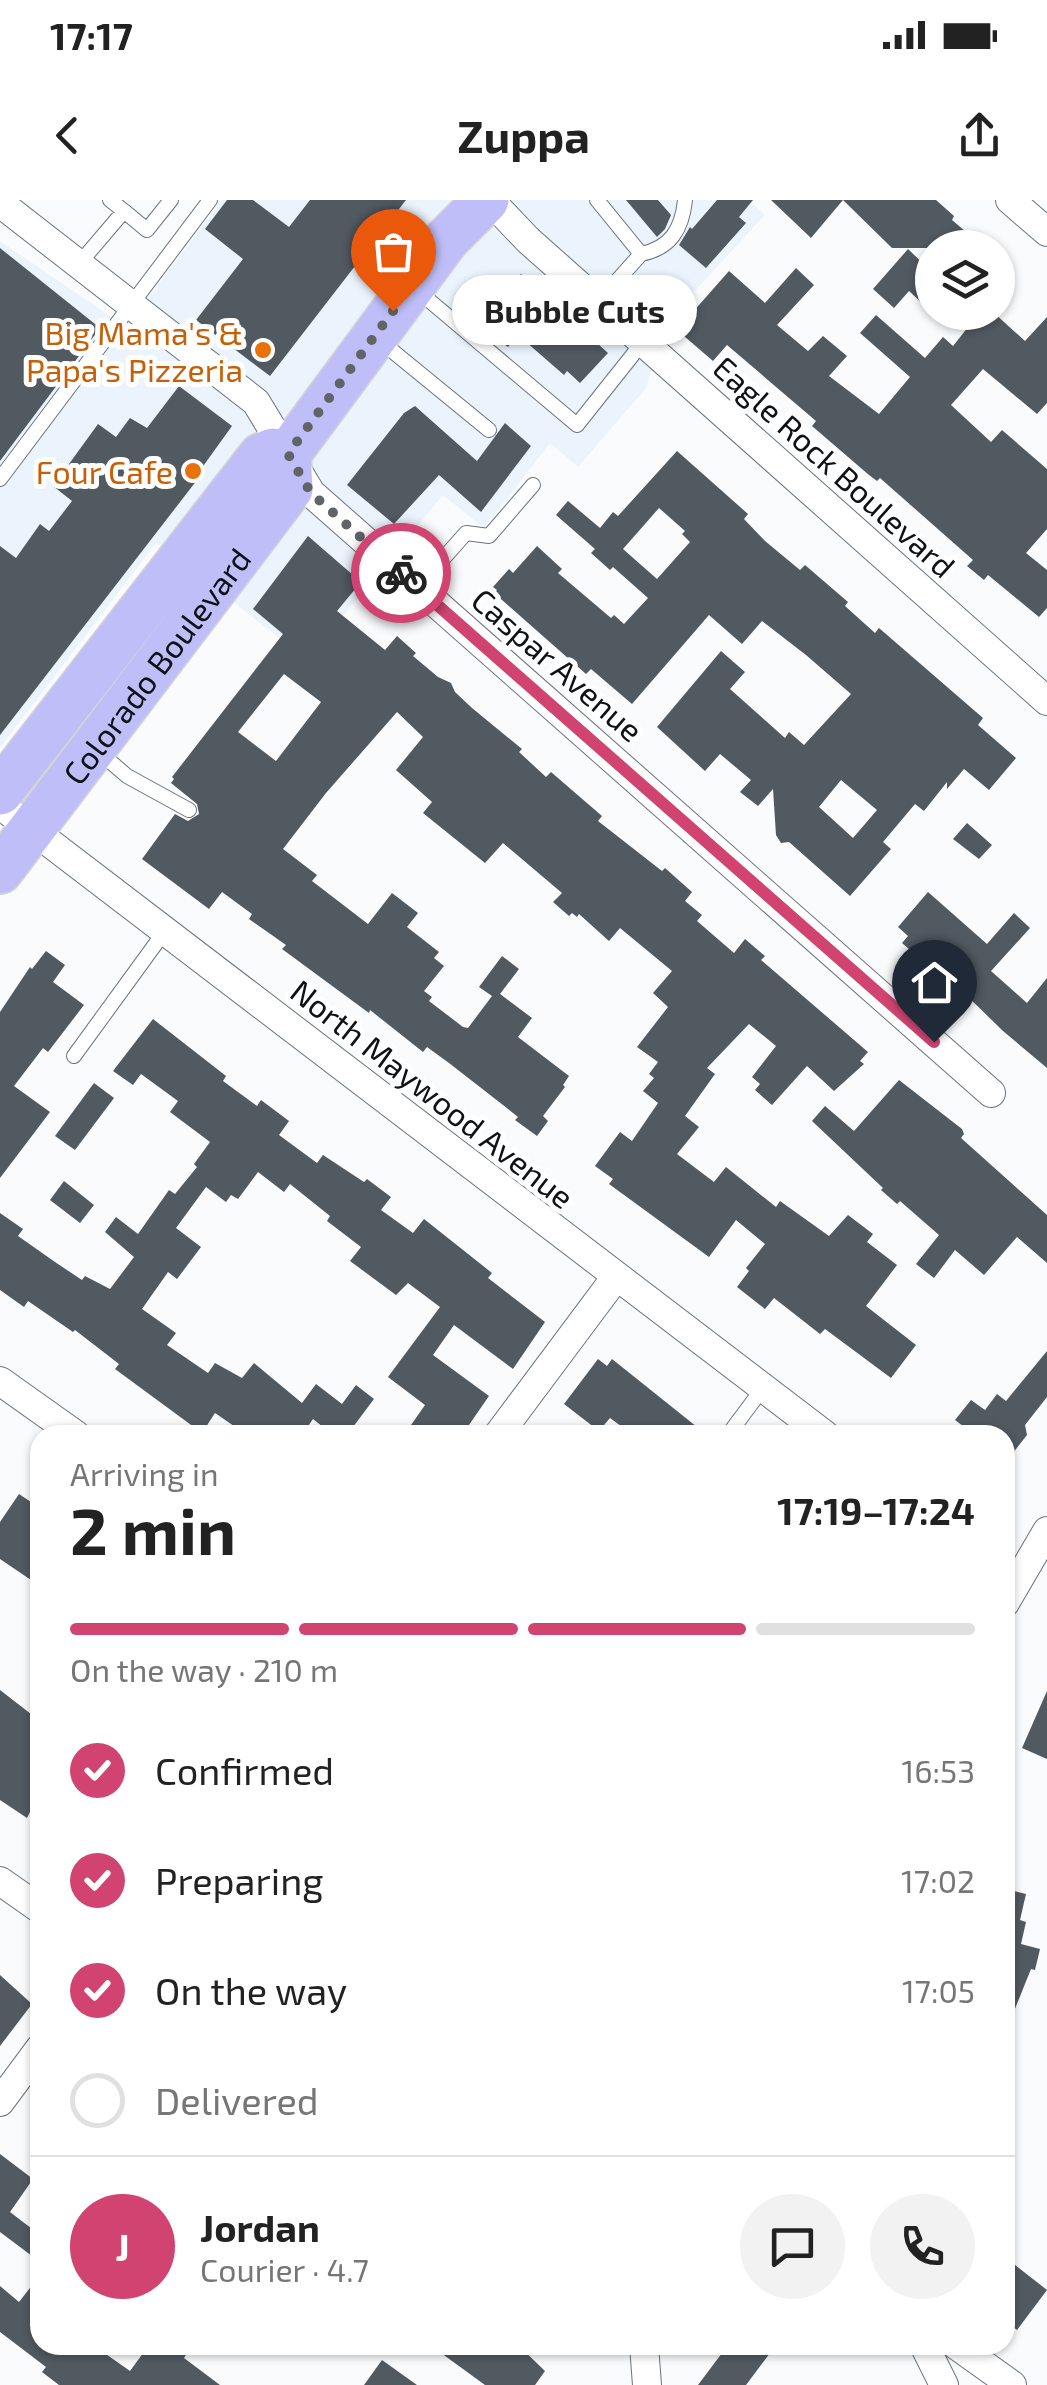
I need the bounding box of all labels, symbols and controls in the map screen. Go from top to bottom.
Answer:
text: 17:17 [50,12,133,58]
icon: back [40,108,95,163]
text: Zuppa [457,108,590,162]
icon: share [952,108,1007,163]
pin [351,209,436,312]
icon: bag [366,224,421,279]
map controls [915,230,1015,330]
button: layers [915,230,1015,330]
callout: Bubble Cuts [453,276,698,346]
text: Bubble Cuts [484,291,665,329]
place label: Big Mama's & Papa's Pizzeria [26,313,243,388]
marker: Big Mama's & Papa's Pizzeria [252,339,274,361]
street label: Eagle Rock Boulevard [706,348,964,584]
place label: Four Cafe [36,452,173,490]
marker: Four Cafe [182,460,204,482]
courier [351,523,451,623]
street label: Colorado Boulevard [54,540,258,791]
icon: bike [374,546,429,601]
street label: Caspar Avenue [465,579,651,749]
pin [892,940,977,1043]
icon: home [907,955,962,1010]
street label: North Maywood Avenue [284,971,582,1215]
text: Arriving in [70,1454,219,1492]
text: 17:19–17:24 [777,1487,975,1533]
text: 2 min [70,1490,236,1568]
text: On the way · 210 m [70,1650,338,1688]
icon: check [70,1743,125,1798]
text: Confirmed [155,1747,334,1793]
text: 16:53 [901,1751,975,1789]
icon: check [70,1853,125,1908]
text: Preparing [155,1857,323,1903]
text: 17:02 [901,1861,975,1899]
icon: check [70,1963,125,2018]
text: On the way [155,1967,347,2013]
text: 17:05 [902,1971,975,2009]
text: Delivered [155,2077,319,2123]
button: chat [740,2194,845,2299]
button: phone [870,2194,975,2299]
text: Jordan [200,2204,320,2250]
text: J [115,2223,130,2269]
text: Courier · 4.7 [200,2250,369,2288]

